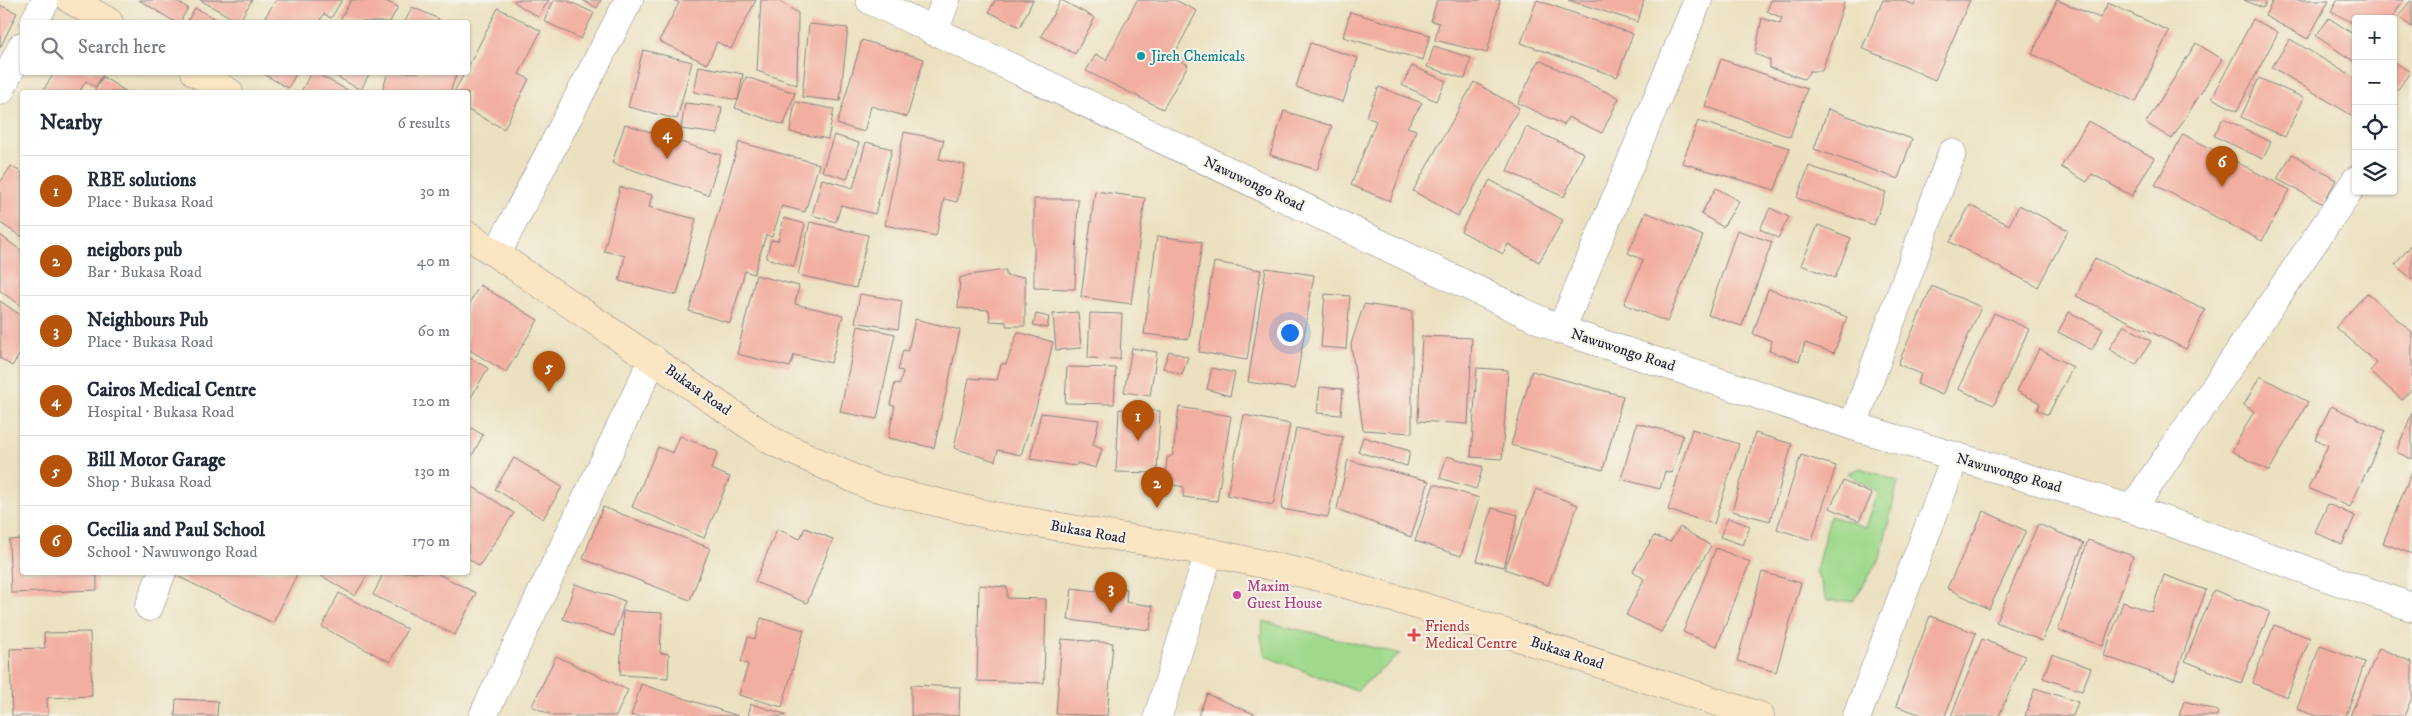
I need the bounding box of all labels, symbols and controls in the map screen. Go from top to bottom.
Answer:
map controls [2352,15,2397,195]
button: + [2352,15,2397,60]
search box [20,20,470,75]
icon: search [38,34,66,62]
text: Search here [78,36,166,59]
place label: Jireh Chemicals [1149,47,1245,66]
marker: Jireh Chemicals [1135,50,1147,62]
button: − [2352,60,2397,105]
button: locate [2352,105,2397,150]
text: Nearby [40,110,102,136]
text: 6 results [397,113,450,133]
pin: 4 [651,118,683,159]
pin: 6 [2206,146,2238,187]
button: layers [2352,150,2397,195]
street label: Nawuwongo Road [1201,152,1308,216]
text: RBE solutions [87,169,196,192]
text: 1 [53,181,59,201]
text: 30 m [420,181,450,201]
text: Place · Bukasa Road [87,192,213,212]
text: neigbors pub [87,239,182,262]
text: 2 [52,251,60,271]
text: 40 m [417,251,450,271]
text: Bar · Bukasa Road [87,262,202,282]
text: Neighbours Pub [87,309,208,332]
your location [1277,320,1303,346]
text: 3 [53,321,59,341]
text: 60 m [418,321,450,341]
street label: Nawuwongo Road [1568,324,1678,376]
text: Place · Bukasa Road [87,332,213,352]
pin: 5 [533,351,565,392]
street label: Bukasa Road [661,360,735,420]
text: Cairos Medical Centre [87,379,256,402]
text: 4 [51,391,61,411]
text: 120 m [412,391,450,411]
pin: 1 [1122,400,1154,441]
text: Hospital · Bukasa Road [87,402,234,422]
text: Bill Motor Garage [87,449,226,472]
street label: Nawuwongo Road [1954,449,2064,497]
text: 5 [52,461,60,481]
text: 130 m [414,461,450,481]
pin: 2 [1141,467,1173,508]
text: Shop · Bukasa Road [87,472,212,492]
street label: Bukasa Road [1049,516,1128,548]
text: Cecilia and Paul School [87,519,265,542]
text: 6 [52,531,60,551]
text: 170 m [412,531,450,551]
text: School · Nawuwongo Road [87,542,258,562]
pin: 3 [1095,572,1127,613]
place label: Maxim Guest House [1247,577,1322,613]
marker: Maxim Guest House [1231,589,1243,601]
place label: Friends Medical Centre [1425,617,1517,653]
marker: Friends Medical Centre [1407,628,1421,642]
street label: Bukasa Road [1528,632,1607,674]

